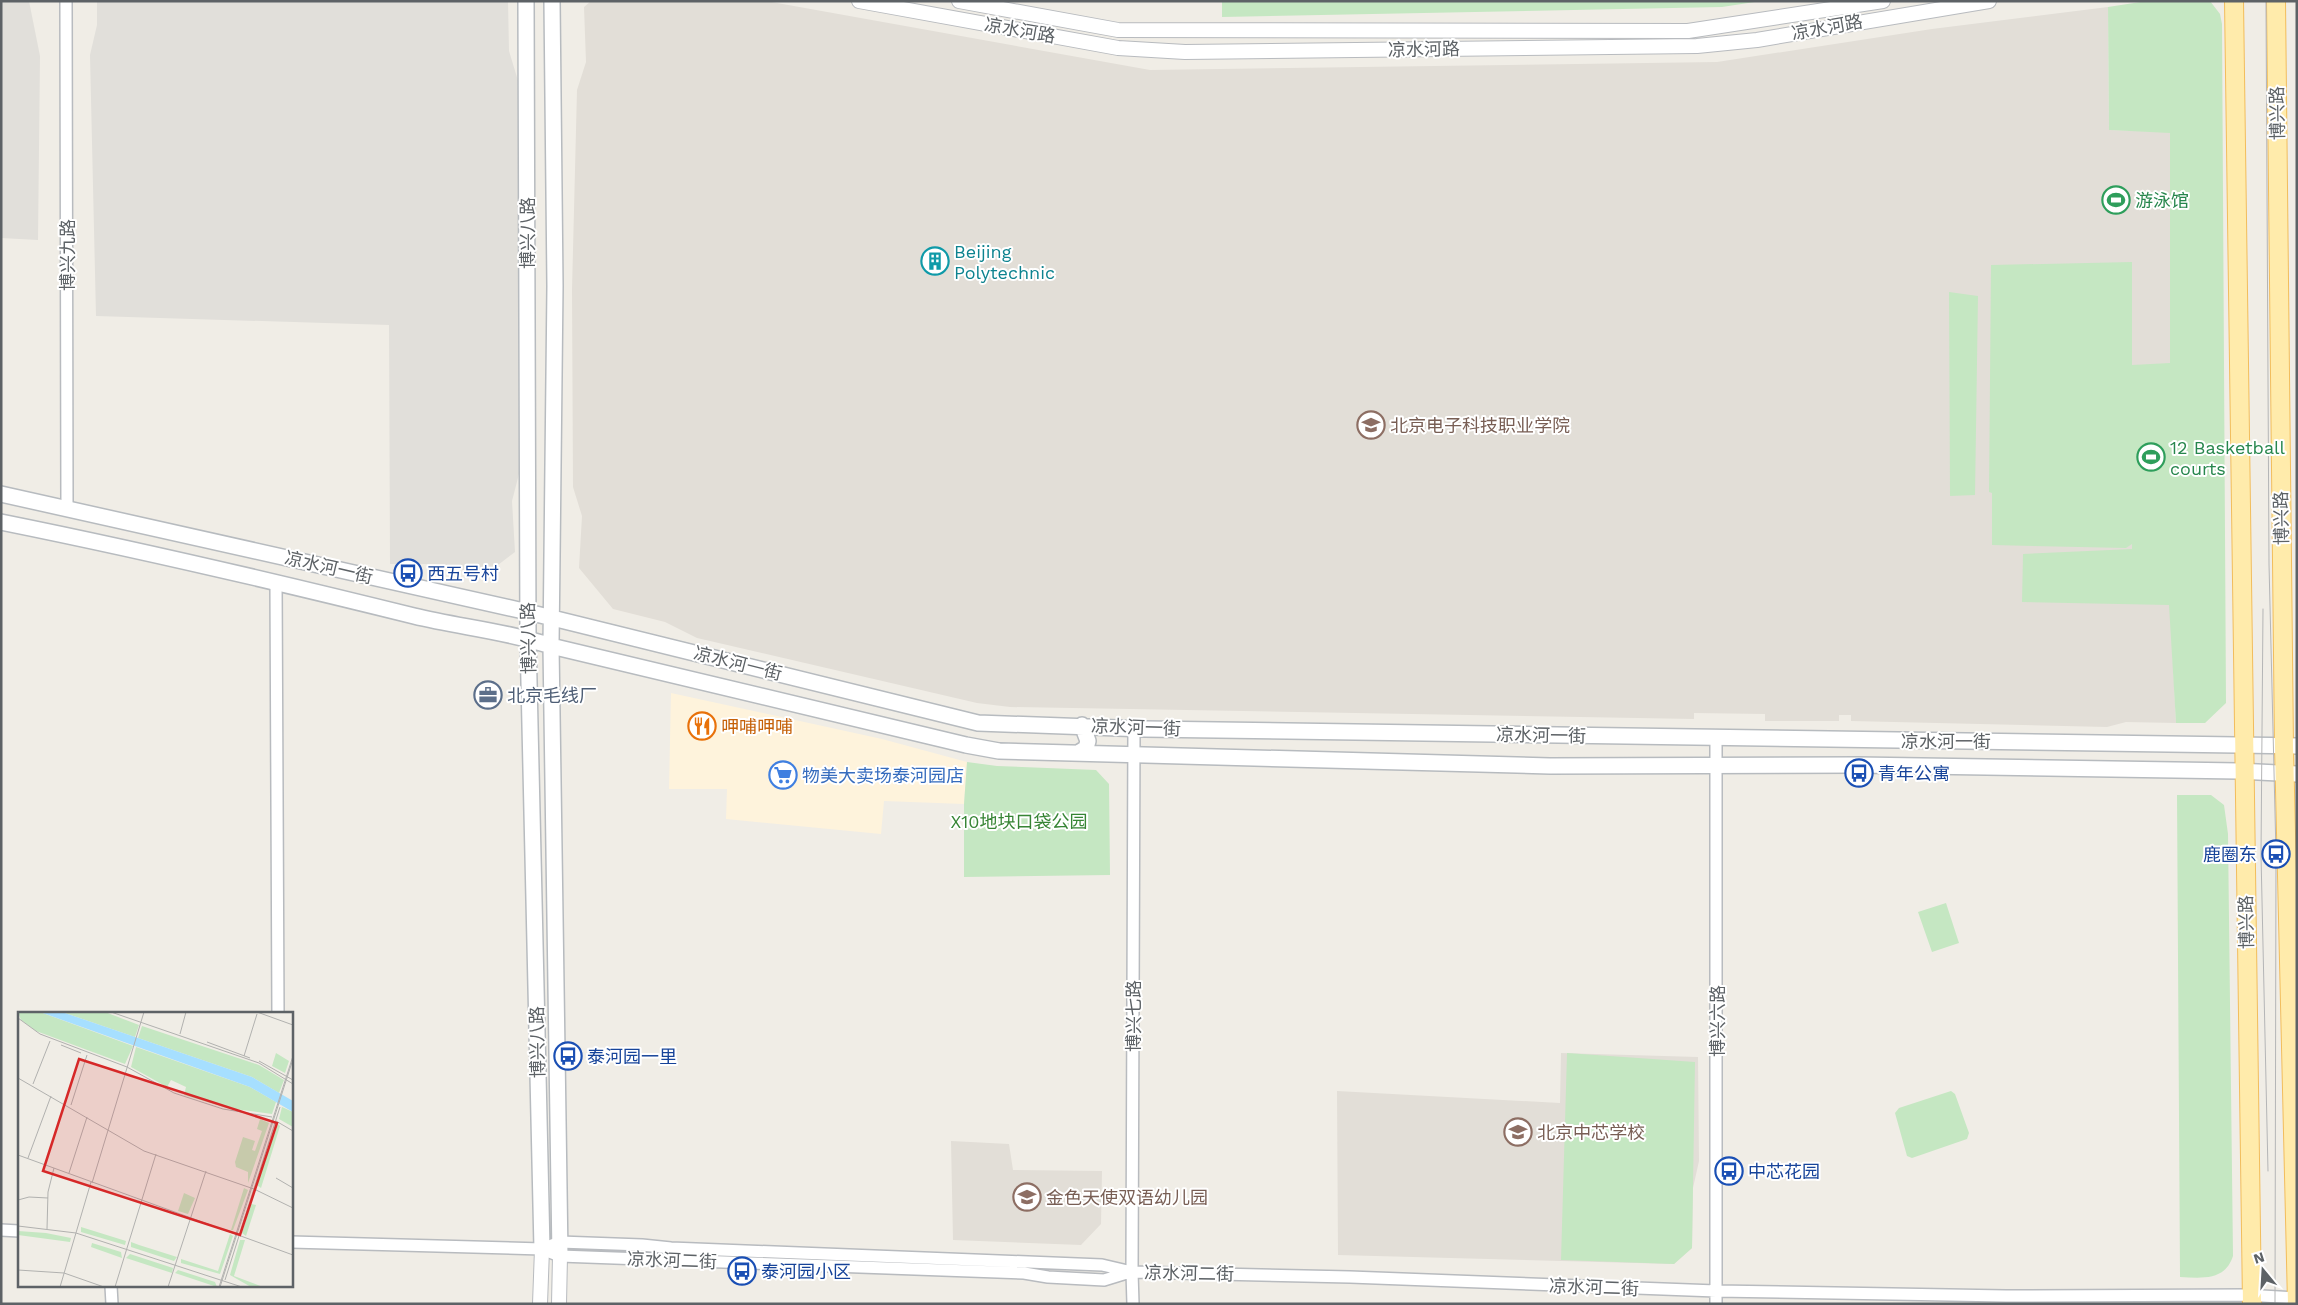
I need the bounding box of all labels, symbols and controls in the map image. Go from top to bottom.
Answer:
street label: 凉水河路 [1790,10,1864,44]
street label: 凉水河路 [983,13,1057,47]
street label: 凉水河路 [1388,38,1460,60]
street label: 博兴路 [2266,86,2288,140]
sports icon: 游泳馆 [2101,185,2131,215]
place label: 游泳馆 [2135,190,2189,211]
street label: 博兴八路 [517,197,538,269]
street label: 博兴九路 [57,219,78,291]
place label: Beijing Polytechnic [954,241,1055,283]
building icon: Beijing Polytechnic [920,246,950,276]
school or university icon: 北京电子科技职业学院 [1356,410,1386,440]
place label: 北京电子科技职业学院 [1390,415,1570,436]
place label: 12 Basketball courts [2170,437,2286,479]
sports icon: 12 Basketball courts [2136,442,2166,472]
street label: 博兴路 [2270,491,2292,545]
street label: 凉水河一街 [283,547,375,587]
bus stop icon: 西五号村 [393,558,423,588]
place label: 西五号村 [427,563,499,584]
street label: 博兴八路 [517,602,539,674]
street label: 凉水河一街 [692,642,784,684]
office icon: 北京毛线厂 [473,680,503,710]
place label: 北京毛线厂 [507,685,597,706]
restaurant icon: 呷哺呷哺 [687,711,717,741]
street label: 凉水河一街 [1091,715,1181,739]
place label: 呷哺呷哺 [721,716,793,737]
street label: 凉水河一街 [1496,724,1586,746]
street label: 凉水河一街 [1901,731,1991,752]
bus stop icon: 青年公寓 [1844,758,1874,788]
supermarket icon: 物美大卖场泰河园店 [768,760,798,790]
place label: 青年公寓 [1878,763,1950,784]
place label: 物美大卖场泰河园店 [802,765,964,786]
park label: X10地块口袋公园 [950,811,1088,832]
bus stop icon: 鹿圈东 [2261,839,2291,869]
place label: 鹿圈东 [2203,844,2257,865]
street label: 博兴路 [2235,895,2257,949]
street label: 博兴七路 [1123,980,1144,1052]
street label: 博兴六路 [1707,985,1728,1057]
street label: 博兴八路 [526,1006,548,1078]
inset map [18,1012,292,1288]
bus stop icon: 泰河园一里 [553,1041,583,1071]
place label: 泰河园一里 [587,1046,677,1067]
school or university icon: 北京中芯学校 [1503,1117,1533,1147]
place label: 北京中芯学校 [1537,1122,1645,1143]
bus stop icon: 中芯花园 [1714,1156,1744,1186]
place label: 中芯花园 [1748,1161,1820,1182]
school or university icon: 金色天使双语幼儿园 [1012,1182,1042,1212]
place label: 金色天使双语幼儿园 [1046,1187,1208,1208]
north arrow [2238,1245,2288,1295]
street label: 凉水河二街 [627,1248,717,1272]
text: N [2252,1248,2266,1267]
bus stop icon: 泰河园小区 [727,1256,757,1286]
place label: 泰河园小区 [761,1261,851,1282]
street label: 凉水河二街 [1144,1262,1234,1284]
street label: 凉水河二街 [1549,1275,1639,1299]

